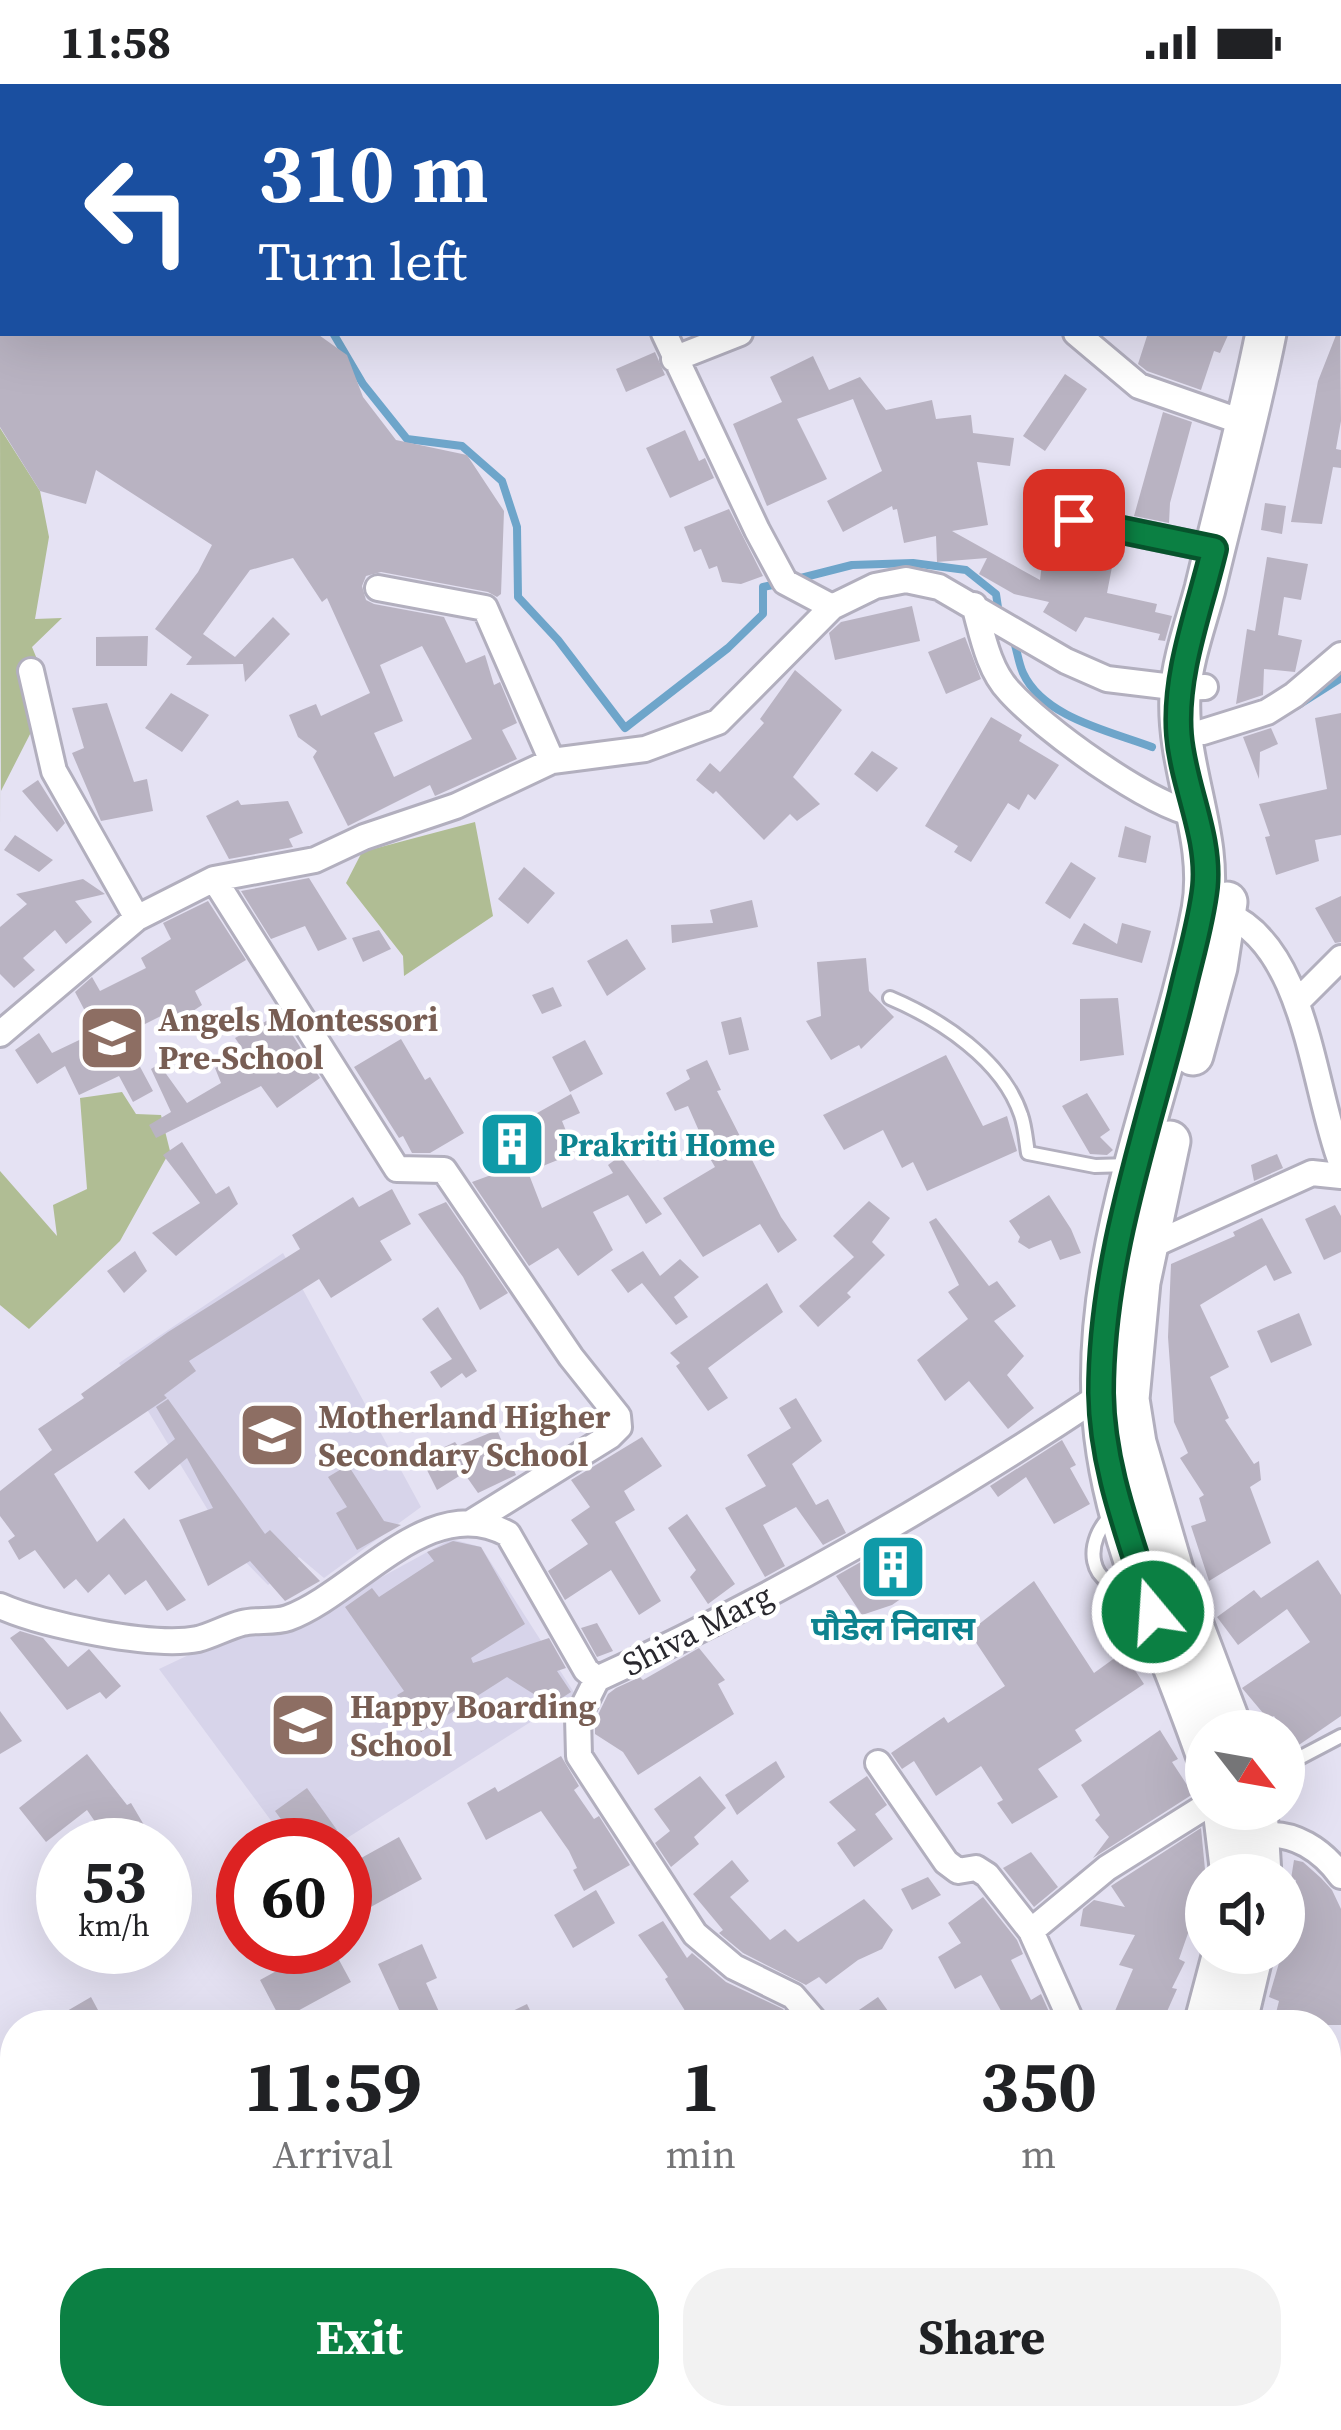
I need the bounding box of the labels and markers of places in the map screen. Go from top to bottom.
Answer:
pin [1023,469,1125,571]
place label: Angels Montessori Pre-School [158,997,438,1080]
school or university icon: Angels Montessori Pre-School [77,1003,147,1073]
building icon: Prakriti Home [477,1109,547,1179]
place label: Prakriti Home [558,1122,775,1167]
place label: Motherland Higher Secondary School [318,1394,611,1477]
school or university icon: Motherland Higher Secondary School [237,1400,307,1470]
building icon: पौडेल निवास [858,1532,928,1602]
place label: पौडेल निवास [811,1606,976,1651]
place label: Happy Boarding School [350,1684,597,1767]
school or university icon: Happy Boarding School [268,1690,338,1760]

